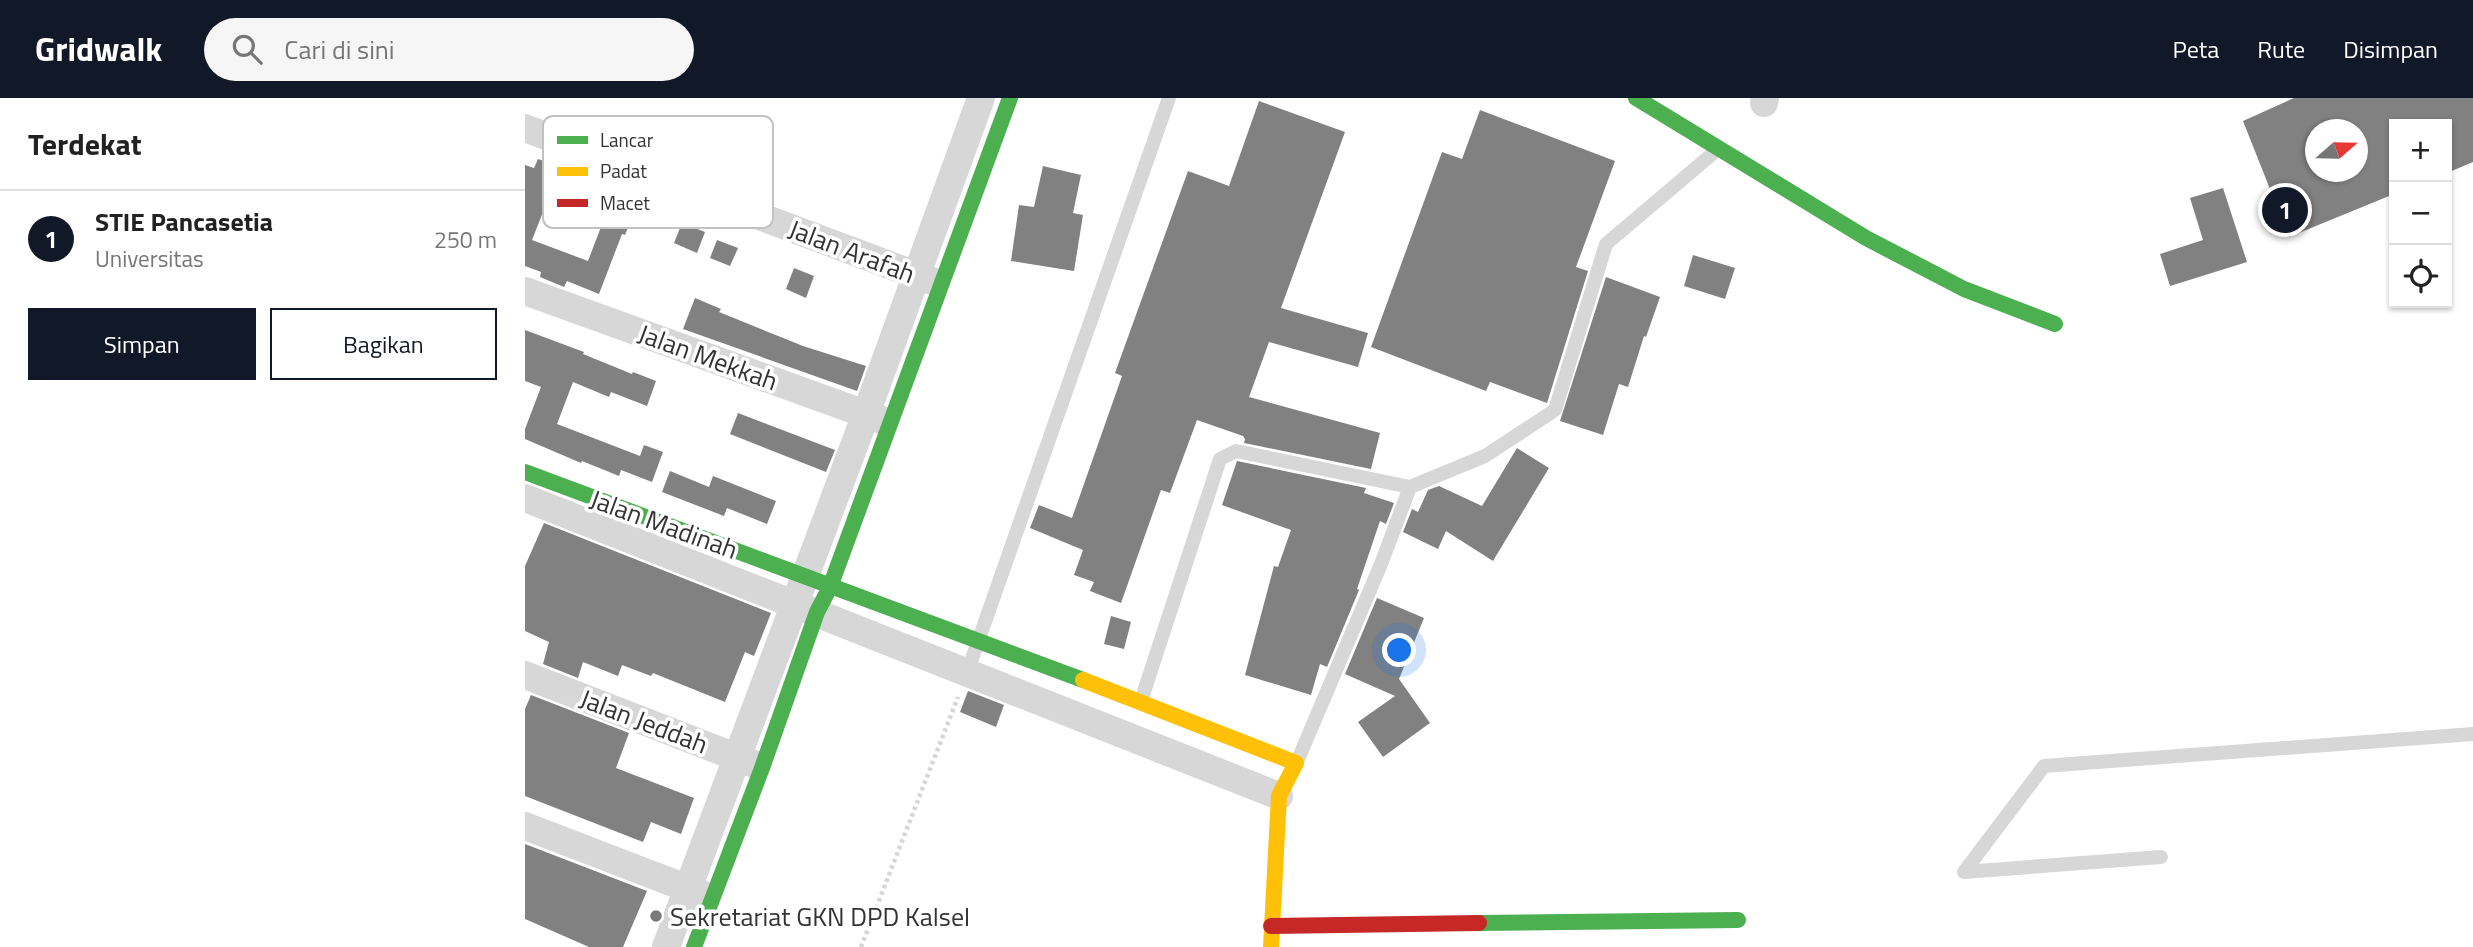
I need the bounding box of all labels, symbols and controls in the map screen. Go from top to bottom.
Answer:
search box [204,18,694,81]
text: Gridwalk [35,24,162,74]
icon: search [228,30,266,68]
text: Cari di sini [284,30,395,69]
text: Peta [2173,31,2219,67]
text: Rute [2257,31,2305,67]
text: Disimpan [2343,31,2438,67]
legend [543,116,773,228]
north arrow [2305,119,2368,182]
map controls [2389,119,2452,308]
button: + [2389,119,2452,182]
text: Terdekat [28,121,142,167]
text: Lancar [600,125,654,154]
text: Padat [600,156,647,185]
button: − [2389,182,2452,245]
pin: 1 [2262,184,2308,236]
text: Macet [600,188,650,217]
text: STIE Pancasetia [95,202,273,241]
street label: Jalan Arafah [783,209,921,293]
text: 1 [45,222,57,257]
text: 250 m [434,222,497,257]
text: Universitas [95,241,204,276]
button: locate [2389,245,2452,308]
button: Simpan [28,308,256,380]
button: Bagikan [270,308,497,380]
street label: Jalan Mekkah [633,314,783,400]
street label: Jalan Madinah [585,479,743,569]
your location [1382,633,1416,667]
street label: Jalan Jeddah [574,679,714,763]
place label: Sekretariat GKN DPD Kalsel [670,897,970,936]
marker: Sekretariat GKN DPD Kalsel [648,908,664,924]

